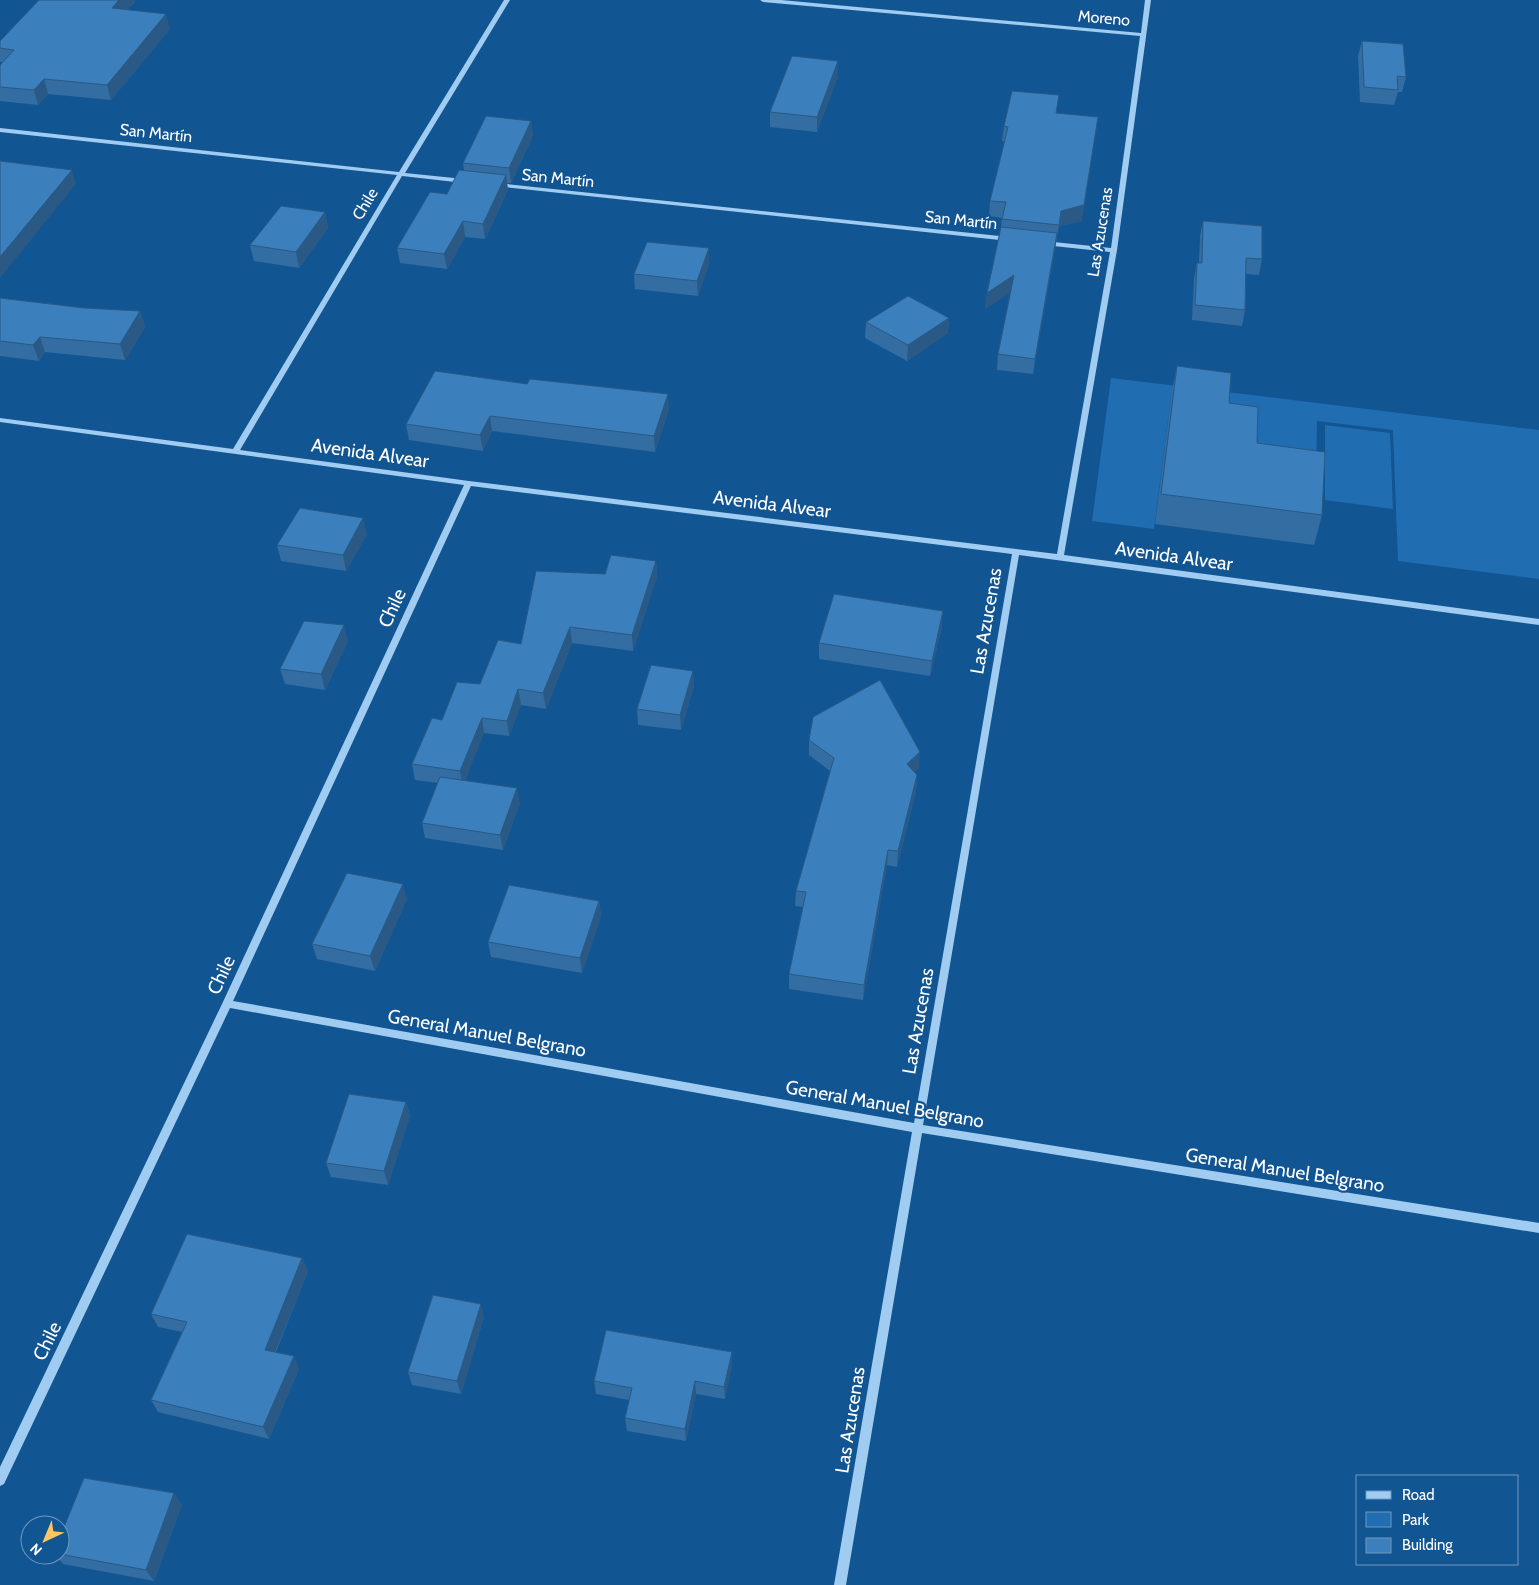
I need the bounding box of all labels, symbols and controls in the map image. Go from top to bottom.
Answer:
street label: Moreno [1077,6,1131,30]
street label: San Martín [119,120,193,146]
street label: San Martín [521,165,595,191]
street label: Chile [348,185,382,223]
street label: Las Azucenas [1084,186,1117,278]
street label: San Martín [924,207,998,233]
street label: Avenida Alvear [310,433,430,473]
street label: Avenida Alvear [712,485,832,523]
street label: Avenida Alvear [1114,536,1234,576]
street label: Las Azucenas [965,566,1007,676]
street label: Chile [373,585,411,631]
street label: Chile [202,952,240,998]
street label: Las Azucenas [897,966,939,1076]
street label: General Manuel Belgrano [386,1004,588,1062]
street label: General Manuel Belgrano [784,1075,986,1133]
street label: General Manuel Belgrano [1184,1143,1386,1197]
street label: Chile [28,1318,66,1364]
street label: Las Azucenas [830,1365,870,1475]
legend [1356,1475,1519,1565]
text: Road [1402,1486,1435,1504]
text: Park [1402,1511,1429,1529]
north arrow [20,1515,70,1565]
text: Building [1402,1536,1453,1554]
text: N [26,1539,46,1559]

